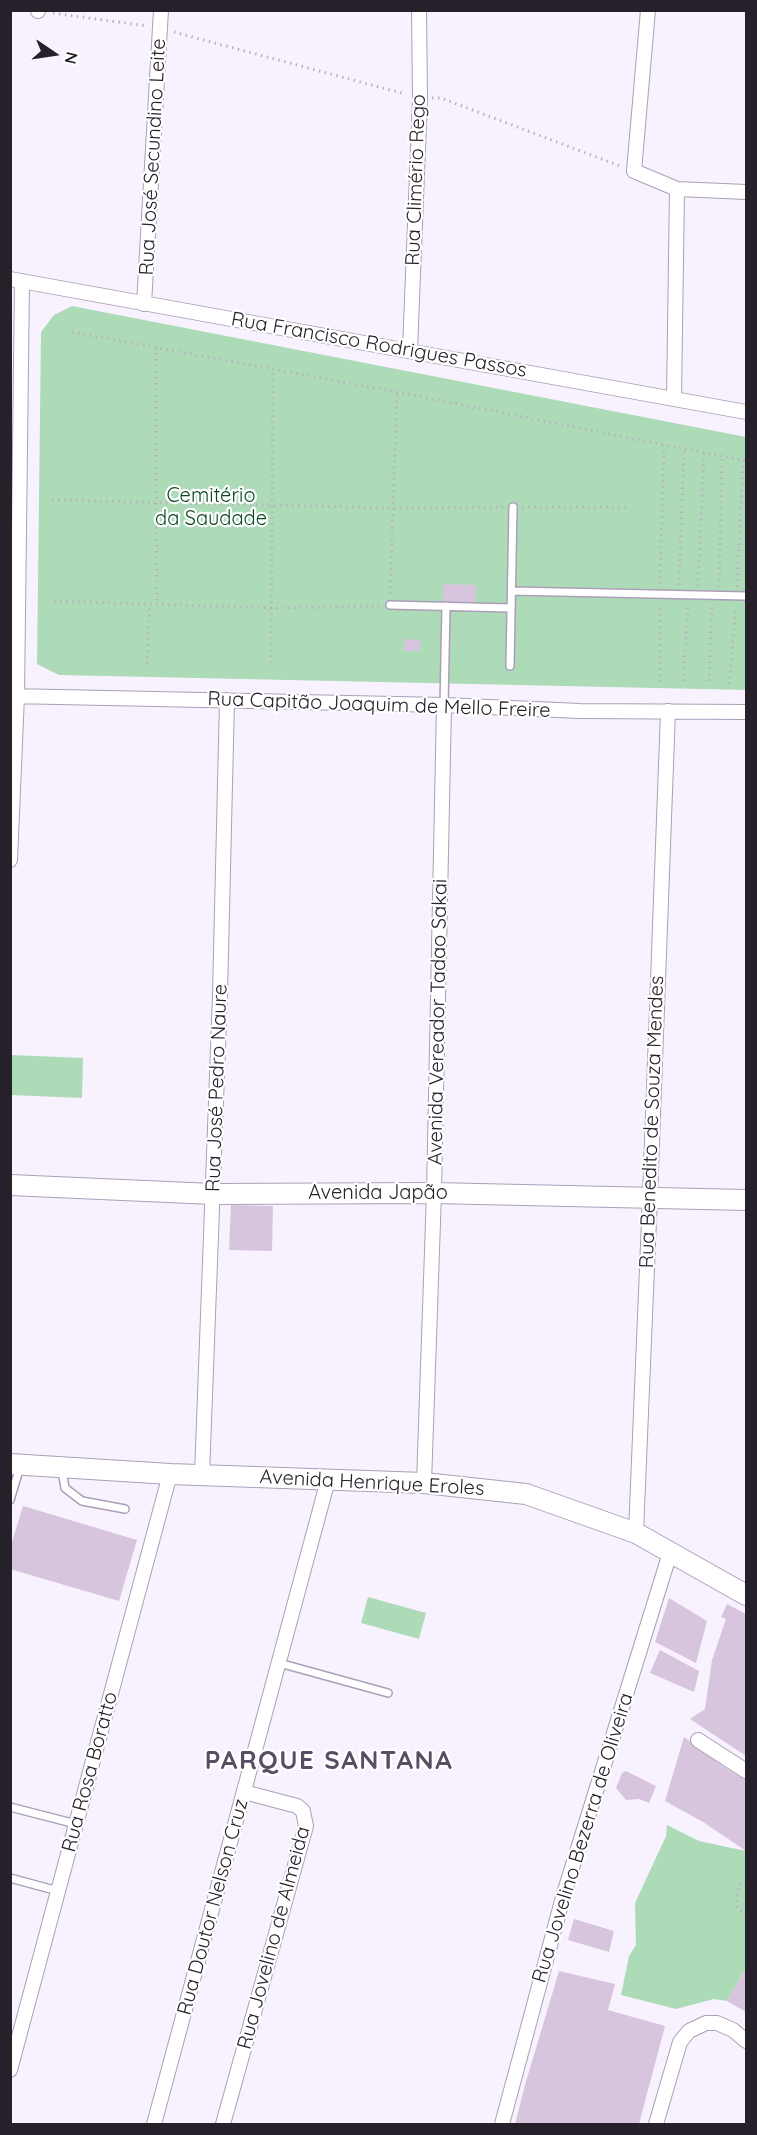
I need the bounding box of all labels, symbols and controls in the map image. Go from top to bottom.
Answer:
north arrow [24,24,84,84]
street label: Rua José Secundino Leite [135,38,171,276]
text: N [60,50,83,66]
street label: Rua Climério Rego [401,94,431,266]
street label: Rua Francisco Rodrigues Passos [229,307,529,383]
park label: Cemitério da Saudade [155,484,267,531]
street label: Rua Capitão Joaquim de Mello Freire [207,687,551,723]
street label: Avenida Vereador Tadao Sakai [424,879,452,1165]
street label: Rua Benedito de Souza Mendes [635,975,669,1269]
street label: Rua José Pedro Naure [201,984,233,1192]
street label: Avenida Japão [308,1181,448,1205]
street label: Avenida Henrique Eroles [259,1465,485,1501]
street label: Rua Rosa Boratto [57,1689,123,1855]
street label: Rua Jovelino Bezerra de Oliveira [527,1690,639,1986]
district label: PARQUE SANTANA [205,1745,453,1777]
street label: Rua Doutor Nelson Cruz [173,1796,253,2018]
street label: Rua Jovelino de Almeida [233,1824,315,2052]

